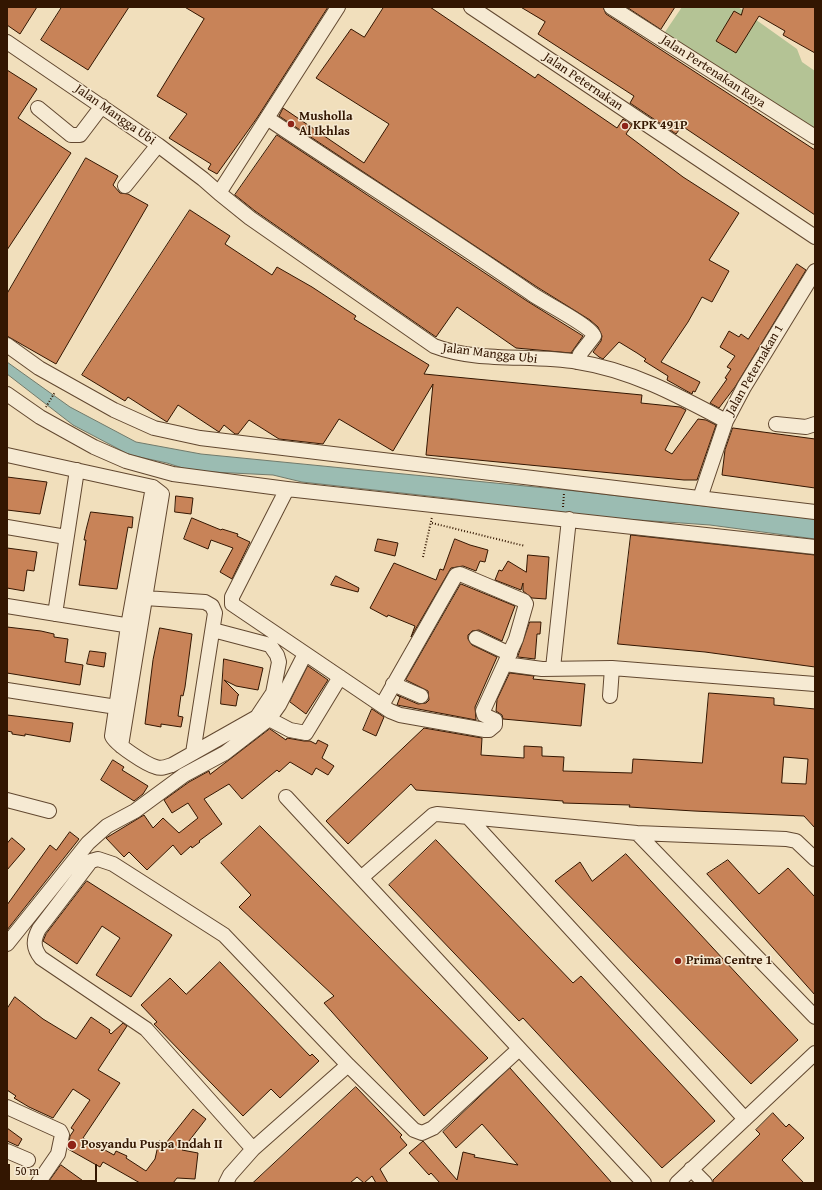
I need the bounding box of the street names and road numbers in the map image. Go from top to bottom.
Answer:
street label: Jalan Pertenakan Raya [658,32,768,112]
street label: Jalan Peternakan [540,50,626,114]
street label: Jalan Mangga Ubi [72,81,158,149]
street label: Jalan Peternakan 1 [723,322,787,418]
street label: Jalan Mangga Ubi [442,340,538,368]

